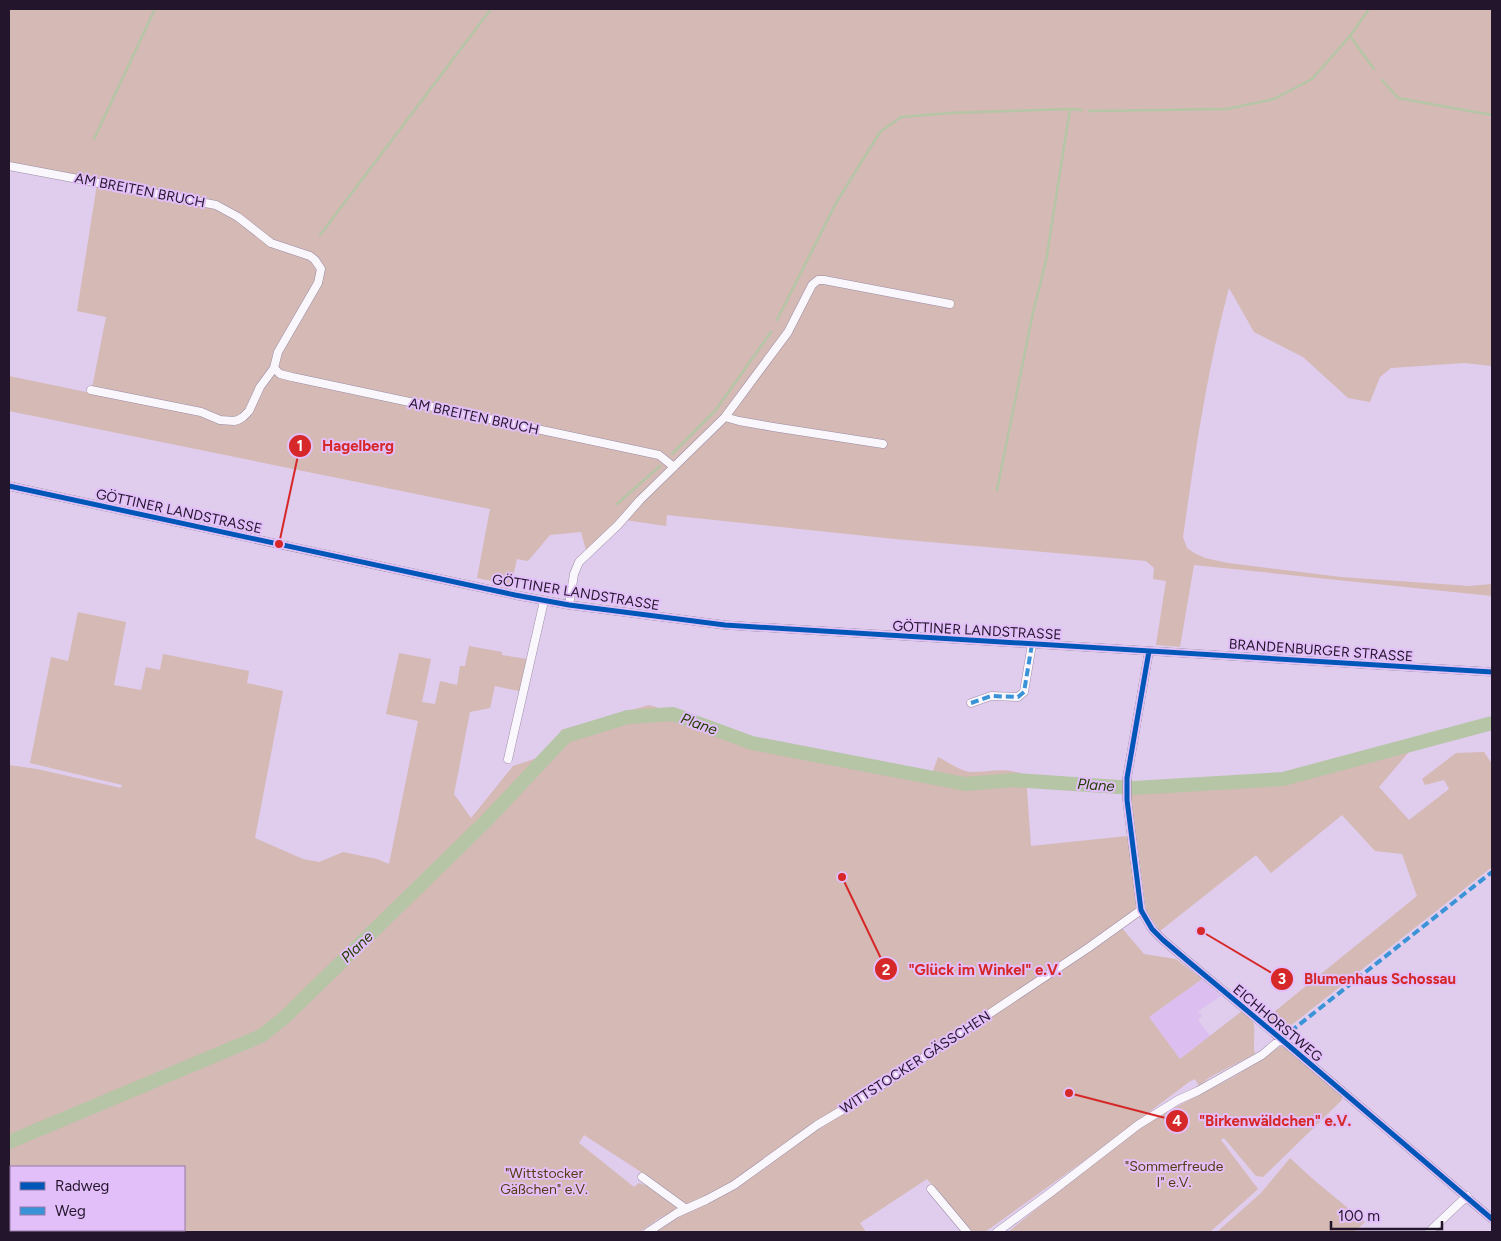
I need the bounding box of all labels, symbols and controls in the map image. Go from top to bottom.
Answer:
street label: AM BREITEN BRUCH [73,170,206,211]
street label: AM BREITEN BRUCH [407,394,540,439]
callout: Hagelberg [287,431,404,461]
text: 1 [297,437,303,455]
text: Hagelberg [322,437,394,455]
street label: GÖTTINER LANDSTRASSE [94,486,263,537]
street label: GÖTTINER LANDSTRASSE [491,571,661,614]
street label: GÖTTINER LANDSTRASSE [892,618,1062,643]
street label: BRANDENBURGER STRASSE [1228,636,1414,665]
water label: Plane [678,709,720,739]
water label: Plane [1077,775,1115,795]
water label: Plane [337,928,377,966]
callout: "Glück im Winkel" e.V. [873,954,1071,984]
text: 2 [882,961,891,979]
text: "Glück im Winkel" e.V. [908,961,1062,979]
callout: Blumenhaus Schossau [1269,964,1466,994]
text: 3 [1278,970,1286,988]
text: Blumenhaus Schossau [1304,970,1456,988]
street label: EICHHORSTWEG [1229,981,1326,1066]
street label: WITTSTOCKER GÄSSCHEN [837,1007,994,1117]
callout: "Birkenwäldchen" e.V. [1164,1106,1361,1136]
text: 4 [1172,1112,1182,1130]
text: "Birkenwäldchen" e.V. [1199,1112,1351,1130]
park label: "Sommerfreude I" e.V. [1125,1158,1224,1191]
park label: "Wittstocker Gäßchen" e.V. [500,1165,588,1198]
legend [10,1166,185,1231]
text: Radweg [55,1177,109,1195]
scale bar [1331,1198,1442,1230]
text: Weg [55,1202,86,1220]
text: 100 m [1338,1207,1380,1225]

